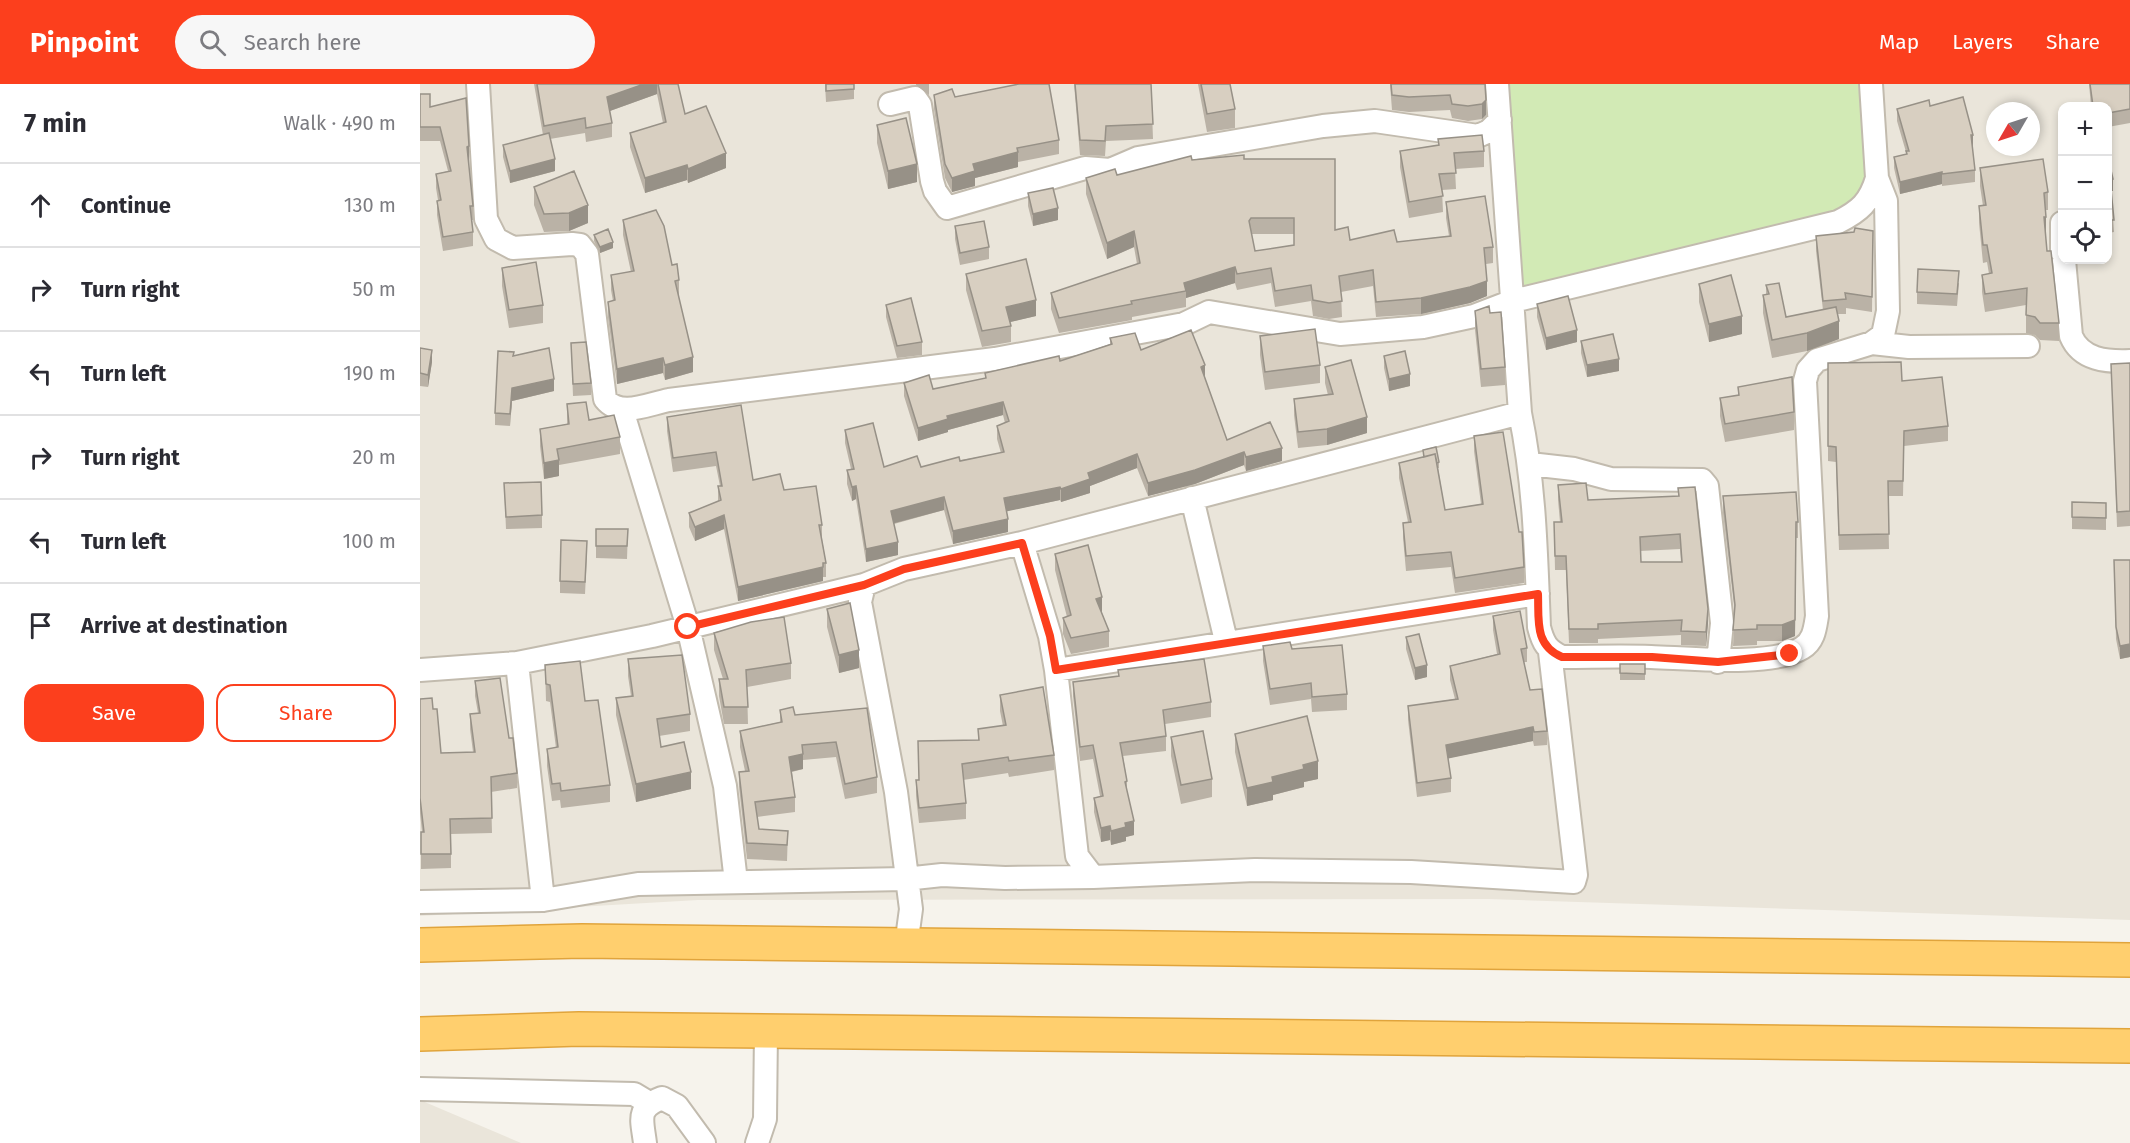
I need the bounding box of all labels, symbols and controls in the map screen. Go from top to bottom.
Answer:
search box [175,15,595,69]
text: Pinpoint [30,26,139,59]
icon: search [196,26,229,59]
text: Search here [244,29,361,56]
text: Map [1879,29,1919,55]
text: Layers [1952,29,2013,55]
text: Share [2046,29,2100,55]
north arrow [1986,102,2040,156]
map controls [2058,102,2112,264]
button: + [2058,102,2112,156]
text: 7 min [24,108,87,139]
text: Walk · 490 m [284,111,396,135]
button: − [2058,156,2112,210]
icon: ahead [24,189,57,222]
text: Continue [81,192,171,219]
text: 130 m [344,193,396,217]
button: locate [2058,210,2112,264]
icon: right [24,273,57,306]
text: Turn right [81,276,180,303]
text: 50 m [352,277,396,301]
icon: left [24,357,57,390]
text: Turn left [81,360,166,387]
text: 190 m [343,361,396,385]
icon: right [24,441,57,474]
text: Turn right [81,444,180,471]
text: 20 m [353,445,396,469]
icon: left [24,525,57,558]
text: Turn left [81,528,166,555]
text: 100 m [343,529,396,553]
icon: arrive [24,609,57,642]
text: Arrive at destination [81,612,288,639]
route start [674,613,700,639]
route end [1776,640,1802,666]
button: Save [24,684,204,742]
button: Share [216,684,396,742]

